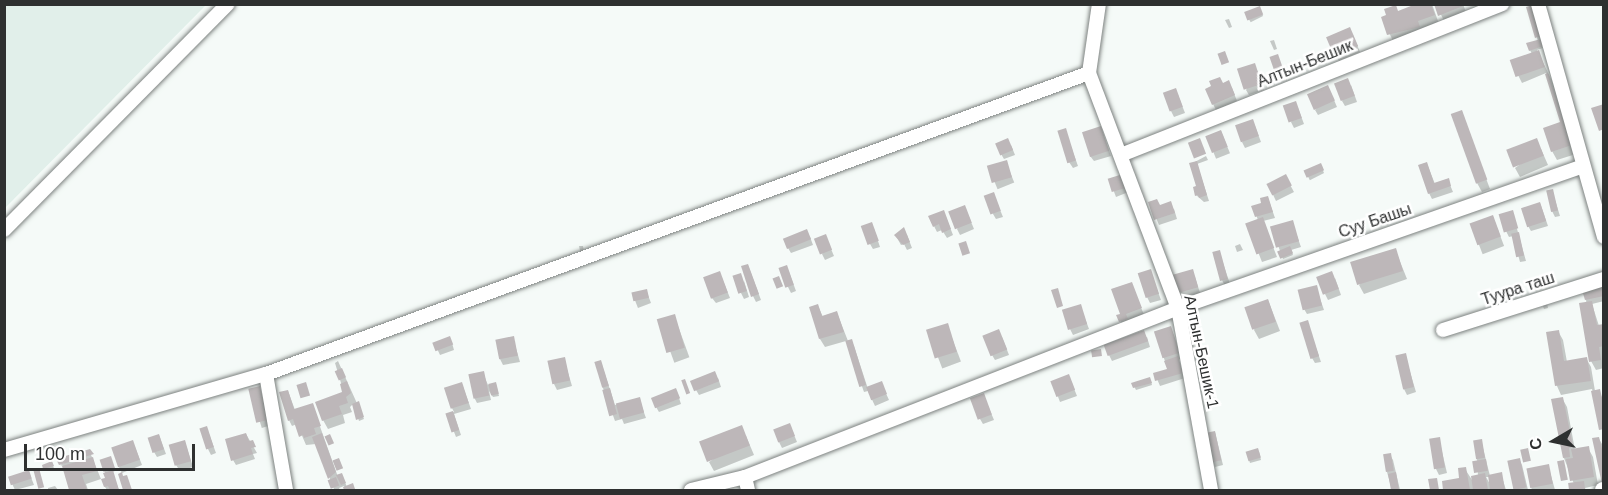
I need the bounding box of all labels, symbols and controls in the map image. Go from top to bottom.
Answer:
street label: Алтын-Бешик [1255,36,1355,92]
street label: Суу Башы [1336,200,1414,242]
street label: Туура таш [1479,268,1557,310]
street label: Алтын-Бешик-1 [1180,294,1222,410]
north arrow [1524,411,1584,471]
scale bar [27,432,198,470]
text: С [1526,437,1545,451]
text: 100 m [35,444,85,464]

